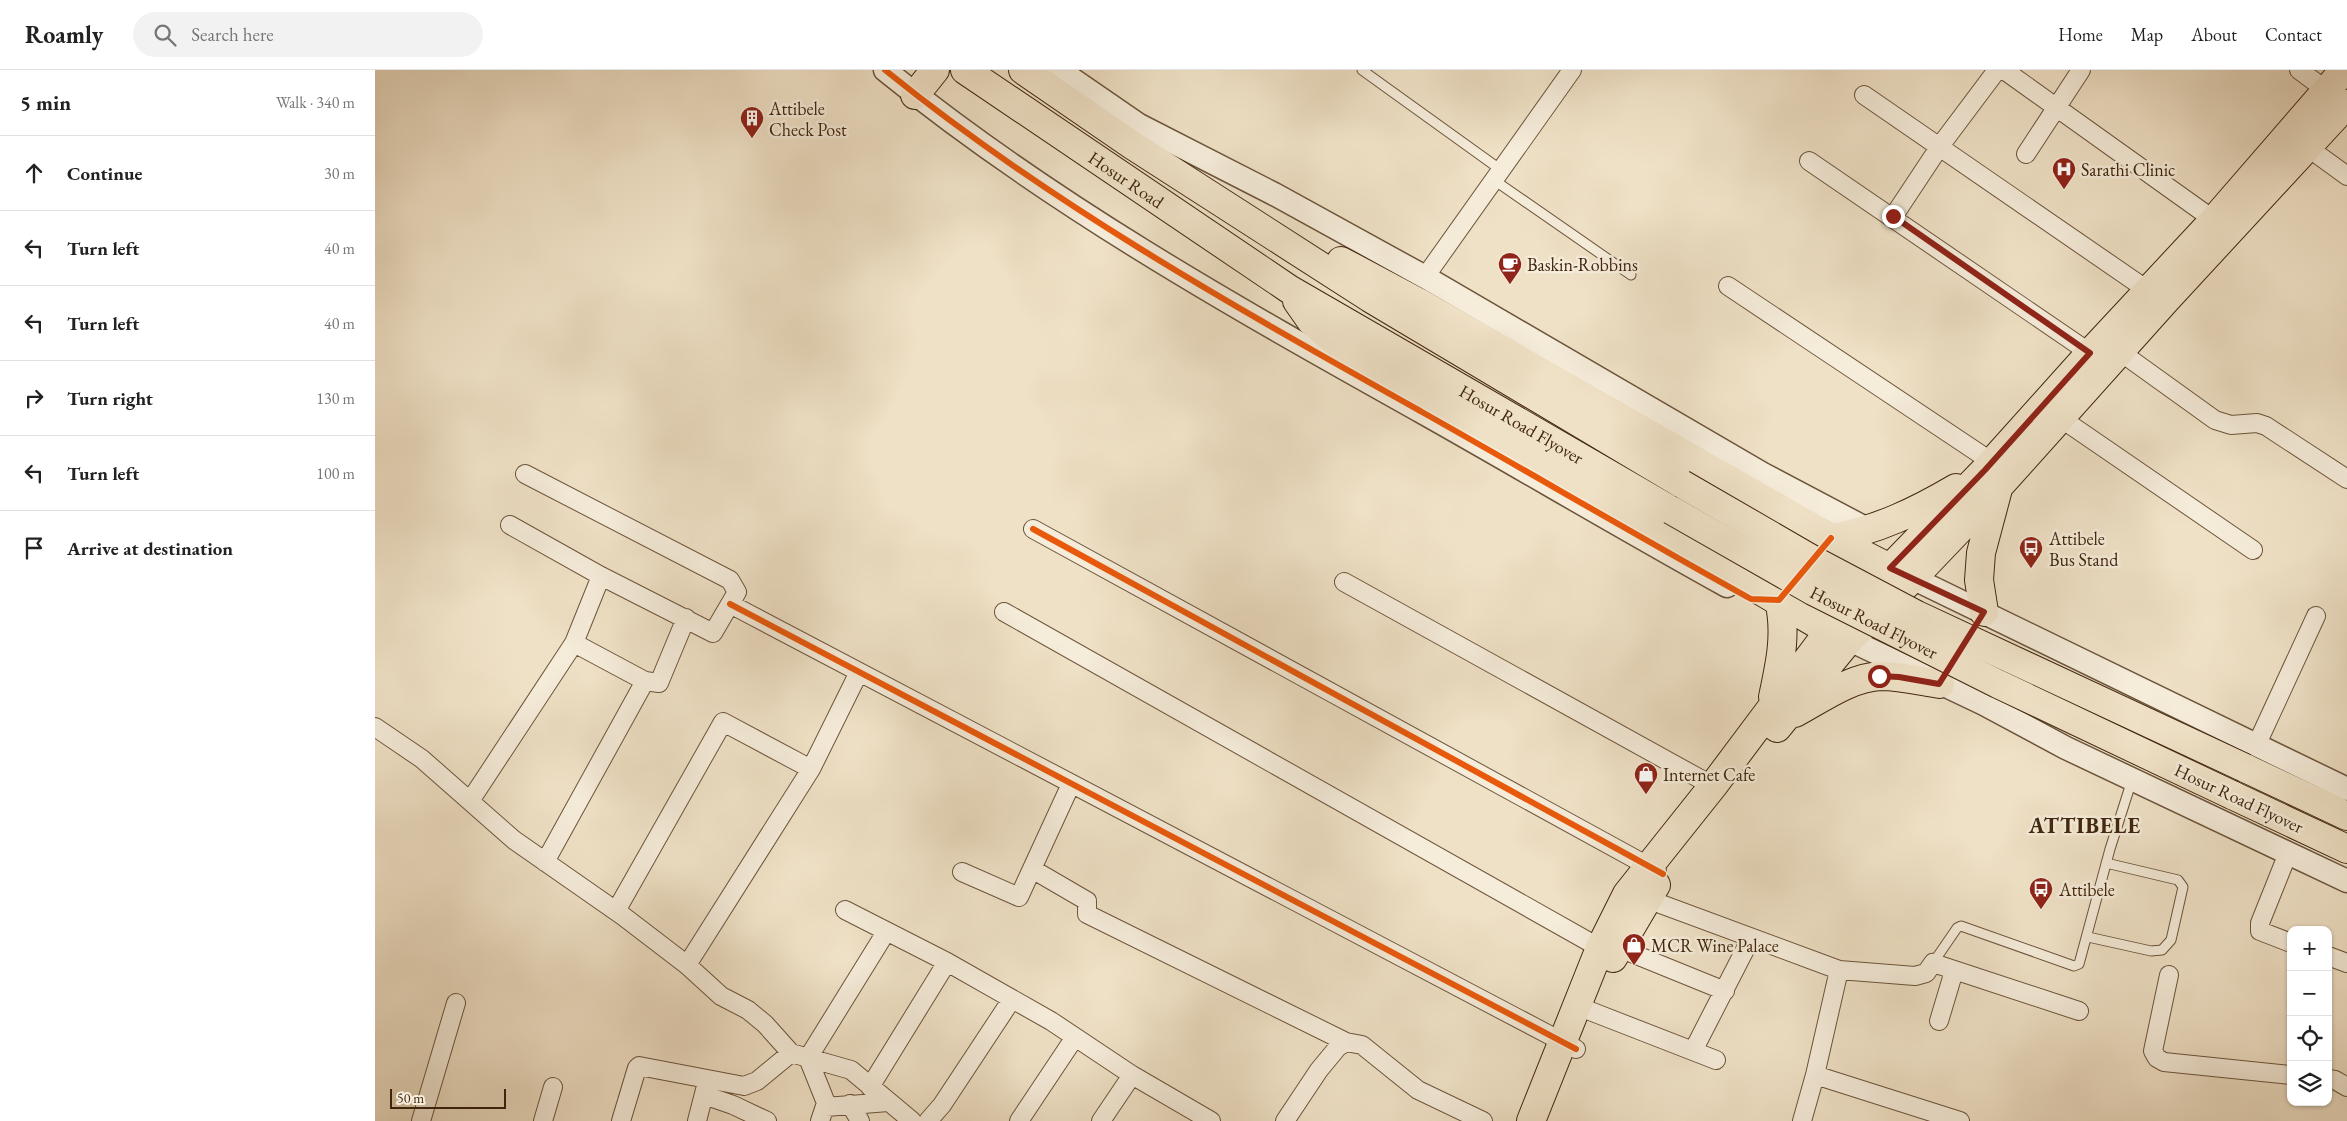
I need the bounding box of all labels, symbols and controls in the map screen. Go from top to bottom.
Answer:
search box [133,12,483,57]
text: Roamly [25,19,103,50]
icon: search [151,21,179,49]
text: Search here [191,22,274,47]
text: Home [2058,23,2103,46]
text: Map [2131,23,2163,46]
text: About [2191,23,2237,46]
text: Contact [2265,23,2322,46]
text: 5 min [20,89,71,116]
text: Walk · 340 m [276,92,355,113]
place label: Attibele Check Post [768,97,847,141]
building icon: Attibele Check Post [739,105,765,139]
street label: Hosur Road [1084,146,1169,213]
hospital icon: Sarathi Clinic [2051,156,2077,190]
place label: Sarathi Clinic [2081,158,2175,181]
icon: ahead [20,159,48,187]
text: Continue [67,161,142,186]
text: 30 m [324,163,355,184]
route end [1882,205,1905,228]
icon: left [20,234,48,262]
text: Turn left [67,236,139,261]
text: 40 m [324,238,355,259]
cafe icon: Baskin-Robbins [1497,251,1523,285]
place label: Baskin-Robbins [1527,253,1638,276]
icon: left [20,309,48,337]
text: Turn left [67,311,139,336]
text: 40 m [324,313,355,334]
street label: Hosur Road Flyover [1455,379,1588,469]
icon: right [20,384,48,412]
text: Turn right [67,386,153,411]
text: 130 m [316,388,355,409]
icon: left [20,459,48,487]
text: Turn left [67,461,139,486]
text: 100 m [316,463,355,484]
place label: Attibele Bus Stand [2048,527,2119,571]
icon: arrive [20,534,48,562]
bus stop icon: Attibele Bus Stand [2018,535,2044,569]
text: Arrive at destination [67,536,233,561]
street label: Hosur Road Flyover [1807,580,1942,663]
route start [1868,665,1891,688]
street label: Hosur Road Flyover [2171,758,2307,838]
shop icon: Internet Cafe [1633,761,1659,795]
place label: Internet Cafe [1663,763,1755,786]
district label: ATTIBELE [2028,811,2141,840]
bus stop icon: Attibele [2028,876,2054,910]
place label: Attibele [2058,878,2115,901]
map controls [2287,926,2332,1106]
button: + [2287,926,2332,971]
shop icon: MCR Wine Palace [1621,932,1647,966]
place label: MCR Wine Palace [1651,934,1779,957]
button: − [2287,971,2332,1016]
button: locate [2287,1016,2332,1061]
button: layers [2287,1061,2332,1106]
scale bar [390,1086,506,1109]
text: 50 m [397,1089,424,1107]

